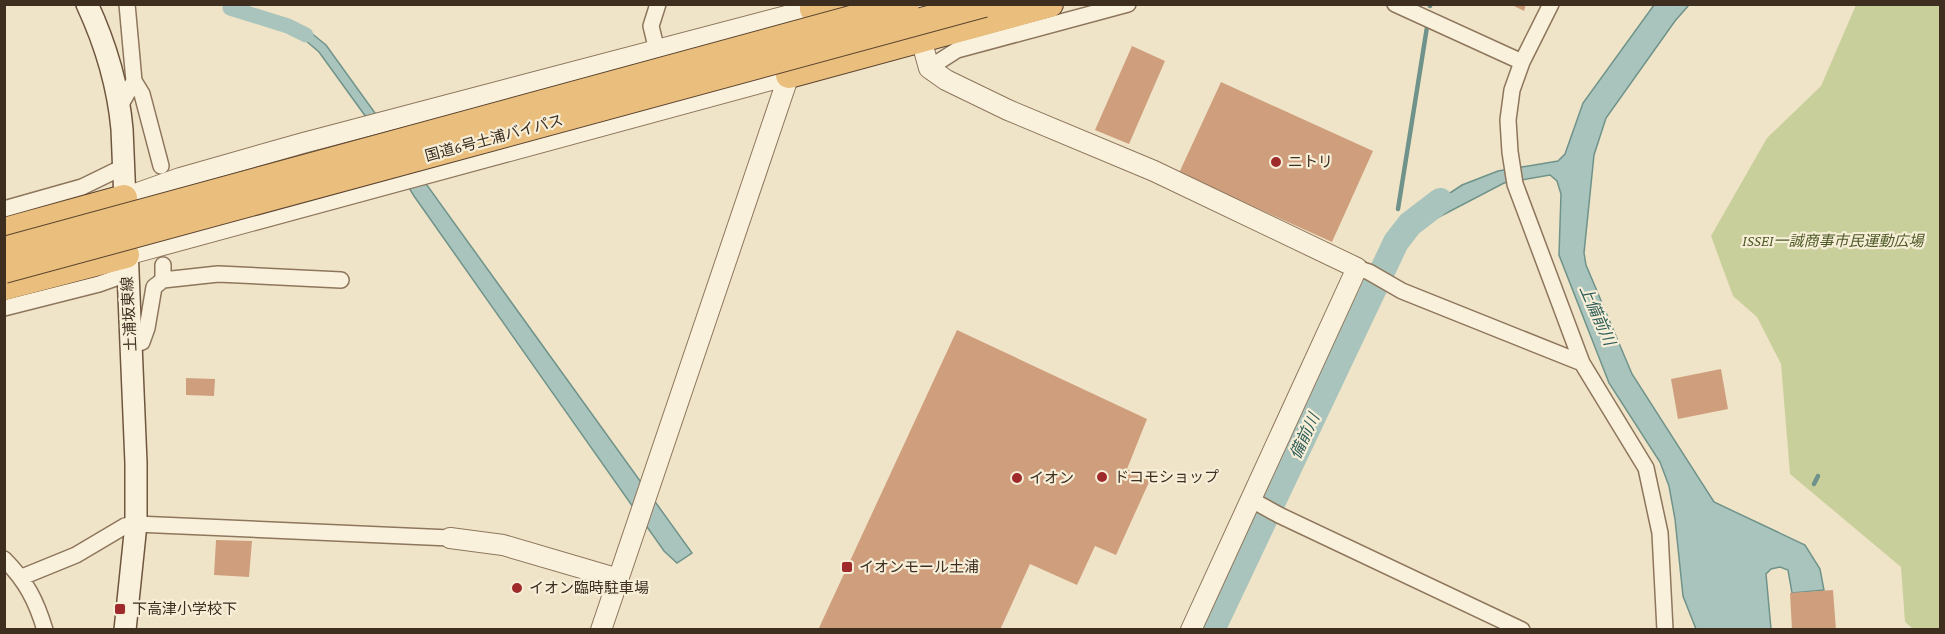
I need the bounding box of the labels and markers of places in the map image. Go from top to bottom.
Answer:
place label: ニトリ [1288,154,1333,170]
marker: ニトリ [1269,155,1283,169]
place label: ドコモショップ [1114,469,1219,485]
place label: イオン [1029,470,1074,486]
marker: ドコモショップ [1095,470,1109,484]
marker: イオン [1010,471,1024,485]
place label: イオンモール土浦 [859,558,979,575]
marker: イオンモール土浦 [840,560,854,574]
place label: イオン臨時駐車場 [529,580,649,596]
marker: イオン臨時駐車場 [510,581,524,595]
place label: 下高津小学校下 [132,601,237,617]
marker: 下高津小学校下 [113,602,127,616]

